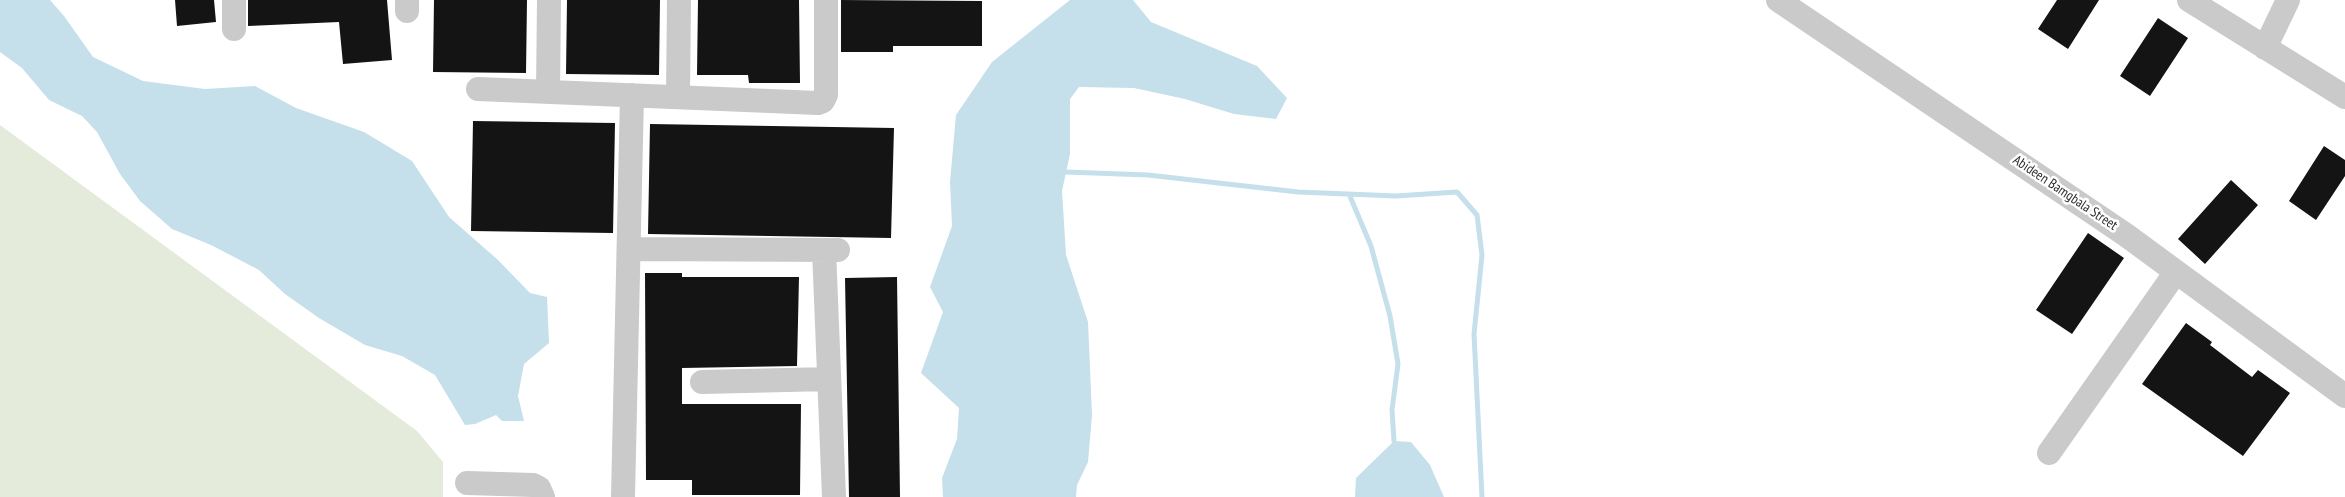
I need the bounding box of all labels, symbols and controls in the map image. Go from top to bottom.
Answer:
street label: Abideen Bamgbala Street [2010,152,2120,234]

